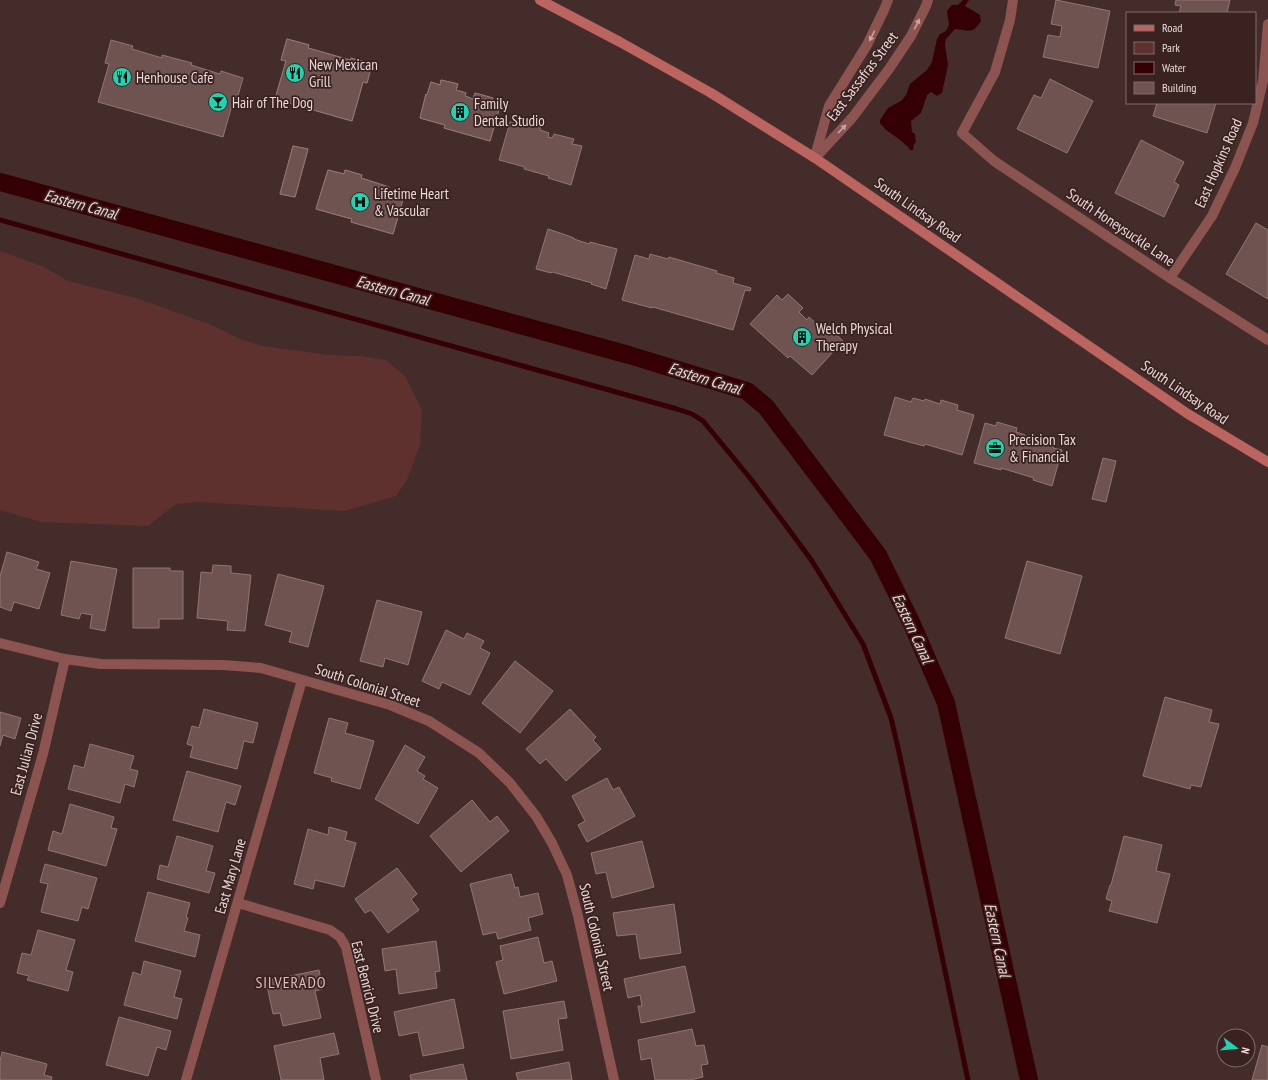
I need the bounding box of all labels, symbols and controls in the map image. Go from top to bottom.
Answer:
legend [1126,12,1256,104]
one-way arrow [914,18,920,30]
text: Road [1162,20,1182,35]
street label: East Sassafras Street [822,28,902,124]
one-way arrow [869,30,875,41]
text: Park [1162,40,1180,55]
place label: New Mexican Grill [309,55,378,91]
text: Water [1162,60,1187,75]
restaurant icon: New Mexican Grill [284,62,306,84]
restaurant icon: Henhouse Cafe [111,66,133,88]
place label: Henhouse Cafe [136,68,213,87]
text: Building [1162,80,1197,95]
bar icon: Hair of The Dog [207,91,229,113]
place label: Hair of The Dog [232,93,313,112]
place label: Family Dental Studio [474,94,545,130]
building icon: Family Dental Studio [449,101,471,123]
street label: East Hopkins Road [1190,116,1246,210]
one-way arrow [837,124,846,134]
street label: South Lindsay Road [871,173,965,247]
place label: Lifetime Heart & Vascular [374,184,449,220]
street label: South Honeysuckle Lane [1063,184,1179,270]
water label: Eastern Canal [42,185,121,224]
hospital icon: Lifetime Heart & Vascular [349,191,371,213]
water label: Eastern Canal [354,271,433,310]
place label: Welch Physical Therapy [816,319,893,355]
building icon: Welch Physical Therapy [791,326,813,348]
street label: South Lindsay Road [1138,356,1232,428]
water label: Eastern Canal [666,357,745,399]
place label: Precision Tax & Financial [1009,430,1076,466]
office icon: Precision Tax & Financial [984,437,1006,459]
water label: Eastern Canal [888,590,938,667]
street label: South Colonial Street [313,659,423,711]
street label: East Julian Drive [6,711,46,797]
street label: East Mary Lane [210,836,250,916]
street label: South Colonial Street [575,881,619,993]
water label: Eastern Canal [980,901,1016,980]
street label: East Benrich Drive [347,939,389,1035]
district label: SILVERADO [255,972,327,992]
north arrow [1216,1028,1256,1068]
text: N [1238,1046,1253,1056]

